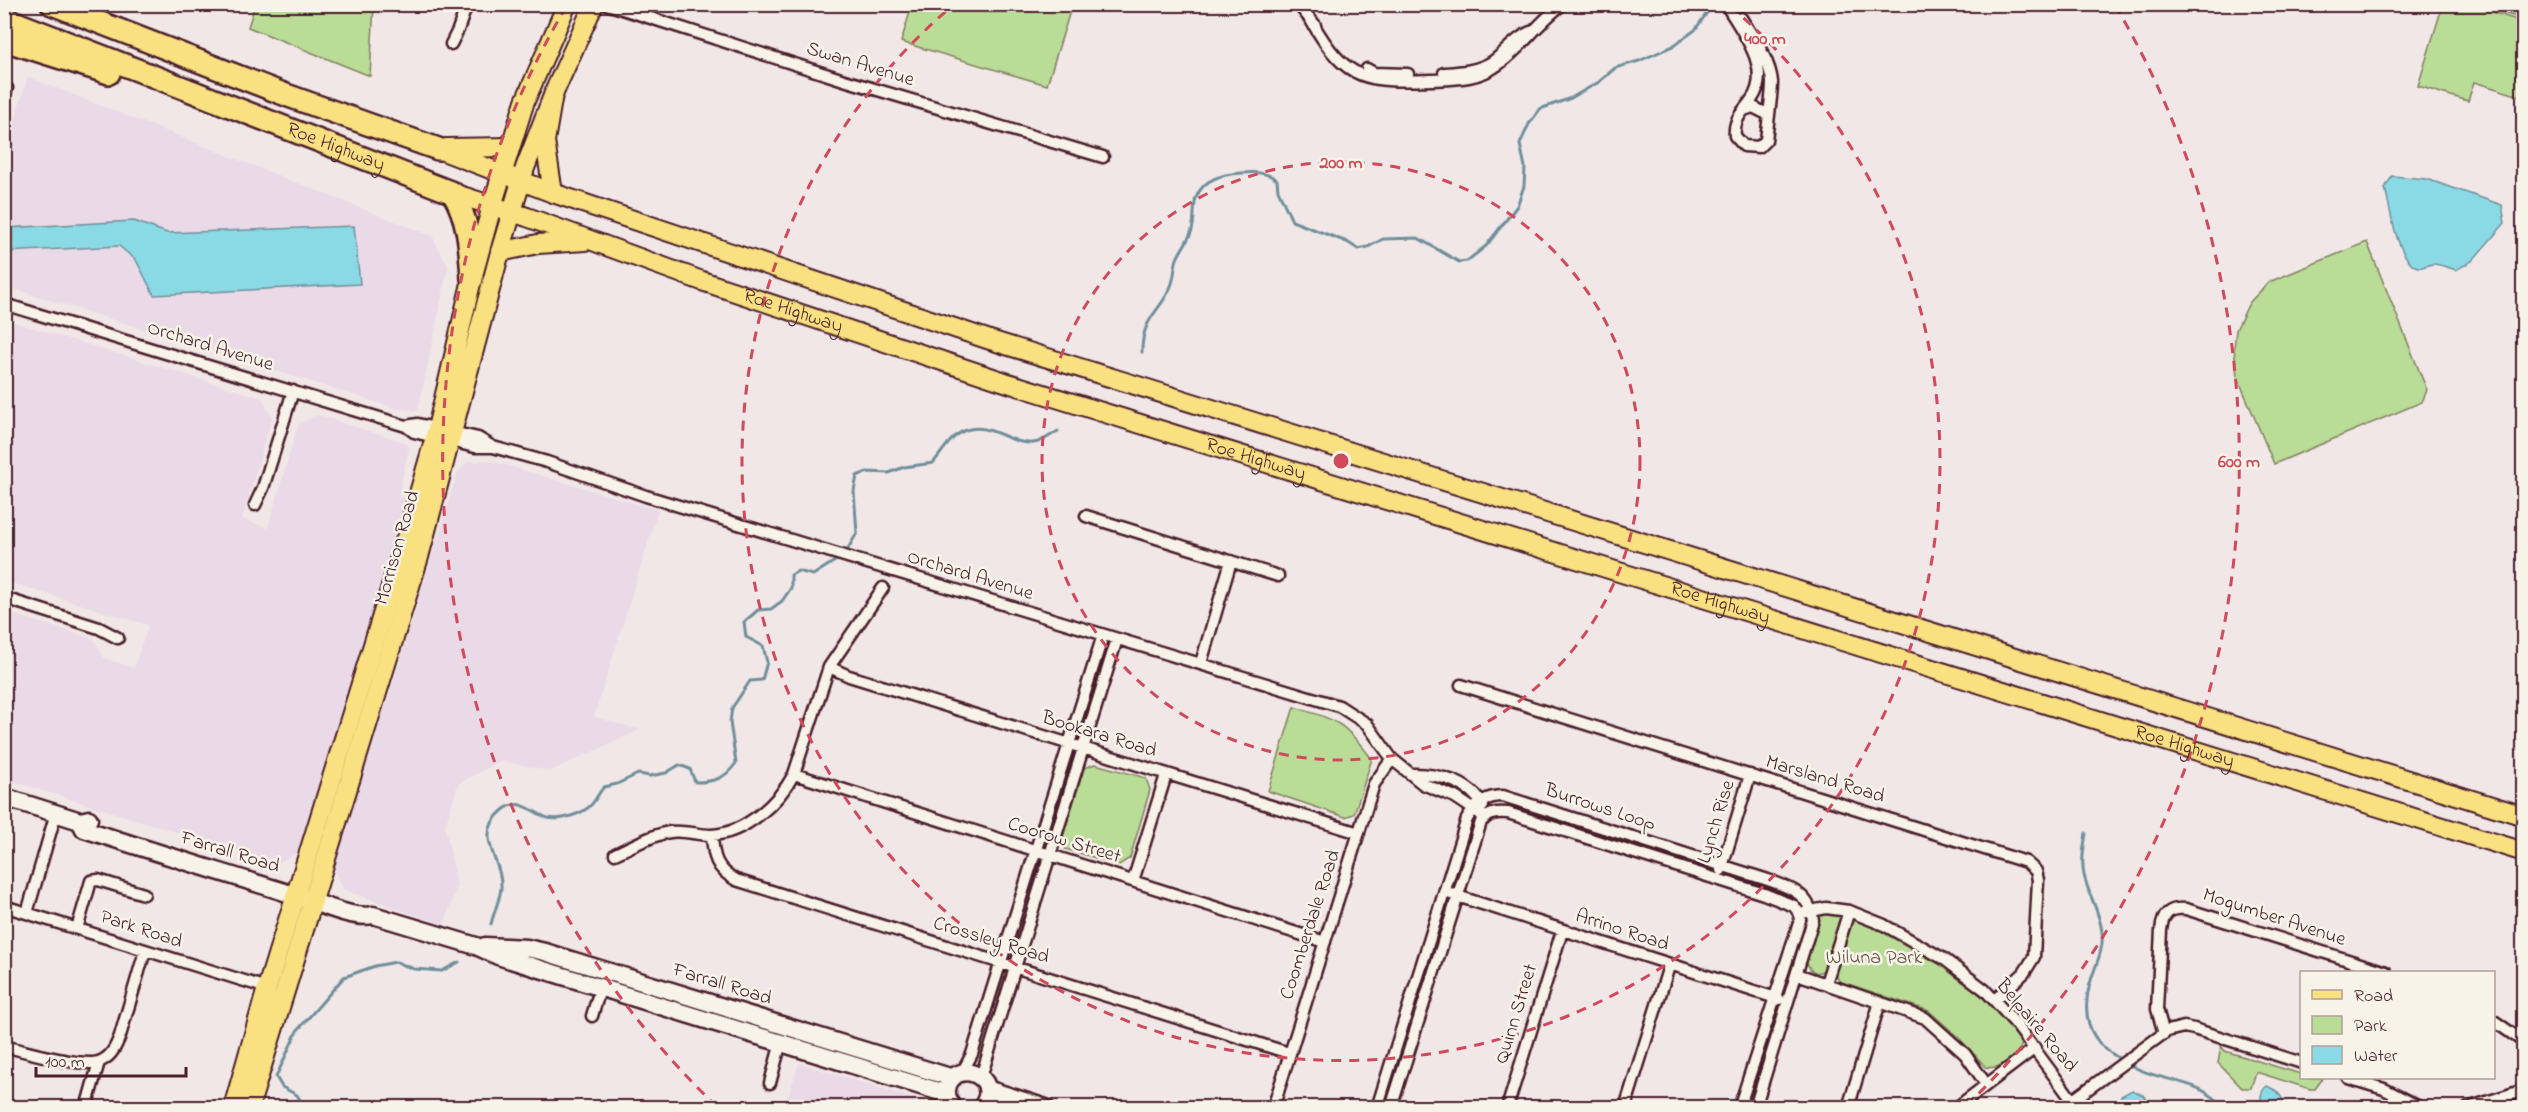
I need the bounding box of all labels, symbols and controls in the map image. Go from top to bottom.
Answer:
text: 400 m [1744,27,1786,53]
street label: Swan Avenue [802,35,918,95]
street label: Roe Highway [282,115,389,180]
text: 200 m [1319,151,1363,177]
street label: Roe Highway [739,281,847,341]
street label: Orchard Avenue [143,314,277,380]
street label: Roe Highway [1202,431,1309,489]
text: 600 m [2218,450,2260,476]
centre of rings [1331,451,1351,471]
street label: Morrison Road [368,488,428,608]
street label: Orchard Avenue [903,543,1037,609]
street label: Roe Highway [1666,574,1774,632]
street label: Bookara Road [1037,703,1160,766]
street label: Roe Highway [2131,718,2238,776]
street label: Marsland Road [1762,748,1888,812]
street label: Burrows Loop [1540,776,1659,840]
street label: Lynch Rise [1691,777,1743,867]
street label: Coorow Street [1004,810,1124,872]
street label: Farrall Road [176,824,283,882]
street label: Coomberdale Road [1273,846,1349,1004]
street label: Mogumber Avenue [2198,881,2349,956]
street label: Arrino Road [1571,902,1673,960]
street label: Park Road [96,903,186,957]
street label: Crossley Road [929,910,1053,972]
park label: Wiluna Park [1826,944,1923,973]
street label: Farrall Road [668,956,775,1014]
street label: Quinn Street [1488,960,1546,1067]
legend [2300,971,2495,1079]
street label: Belpaire Road [1987,972,2084,1079]
text: Road [2354,984,2393,1010]
text: Park [2354,1014,2387,1040]
scale bar [36,1040,186,1078]
text: Water [2354,1044,2398,1070]
text: 100 m [45,1050,85,1076]

